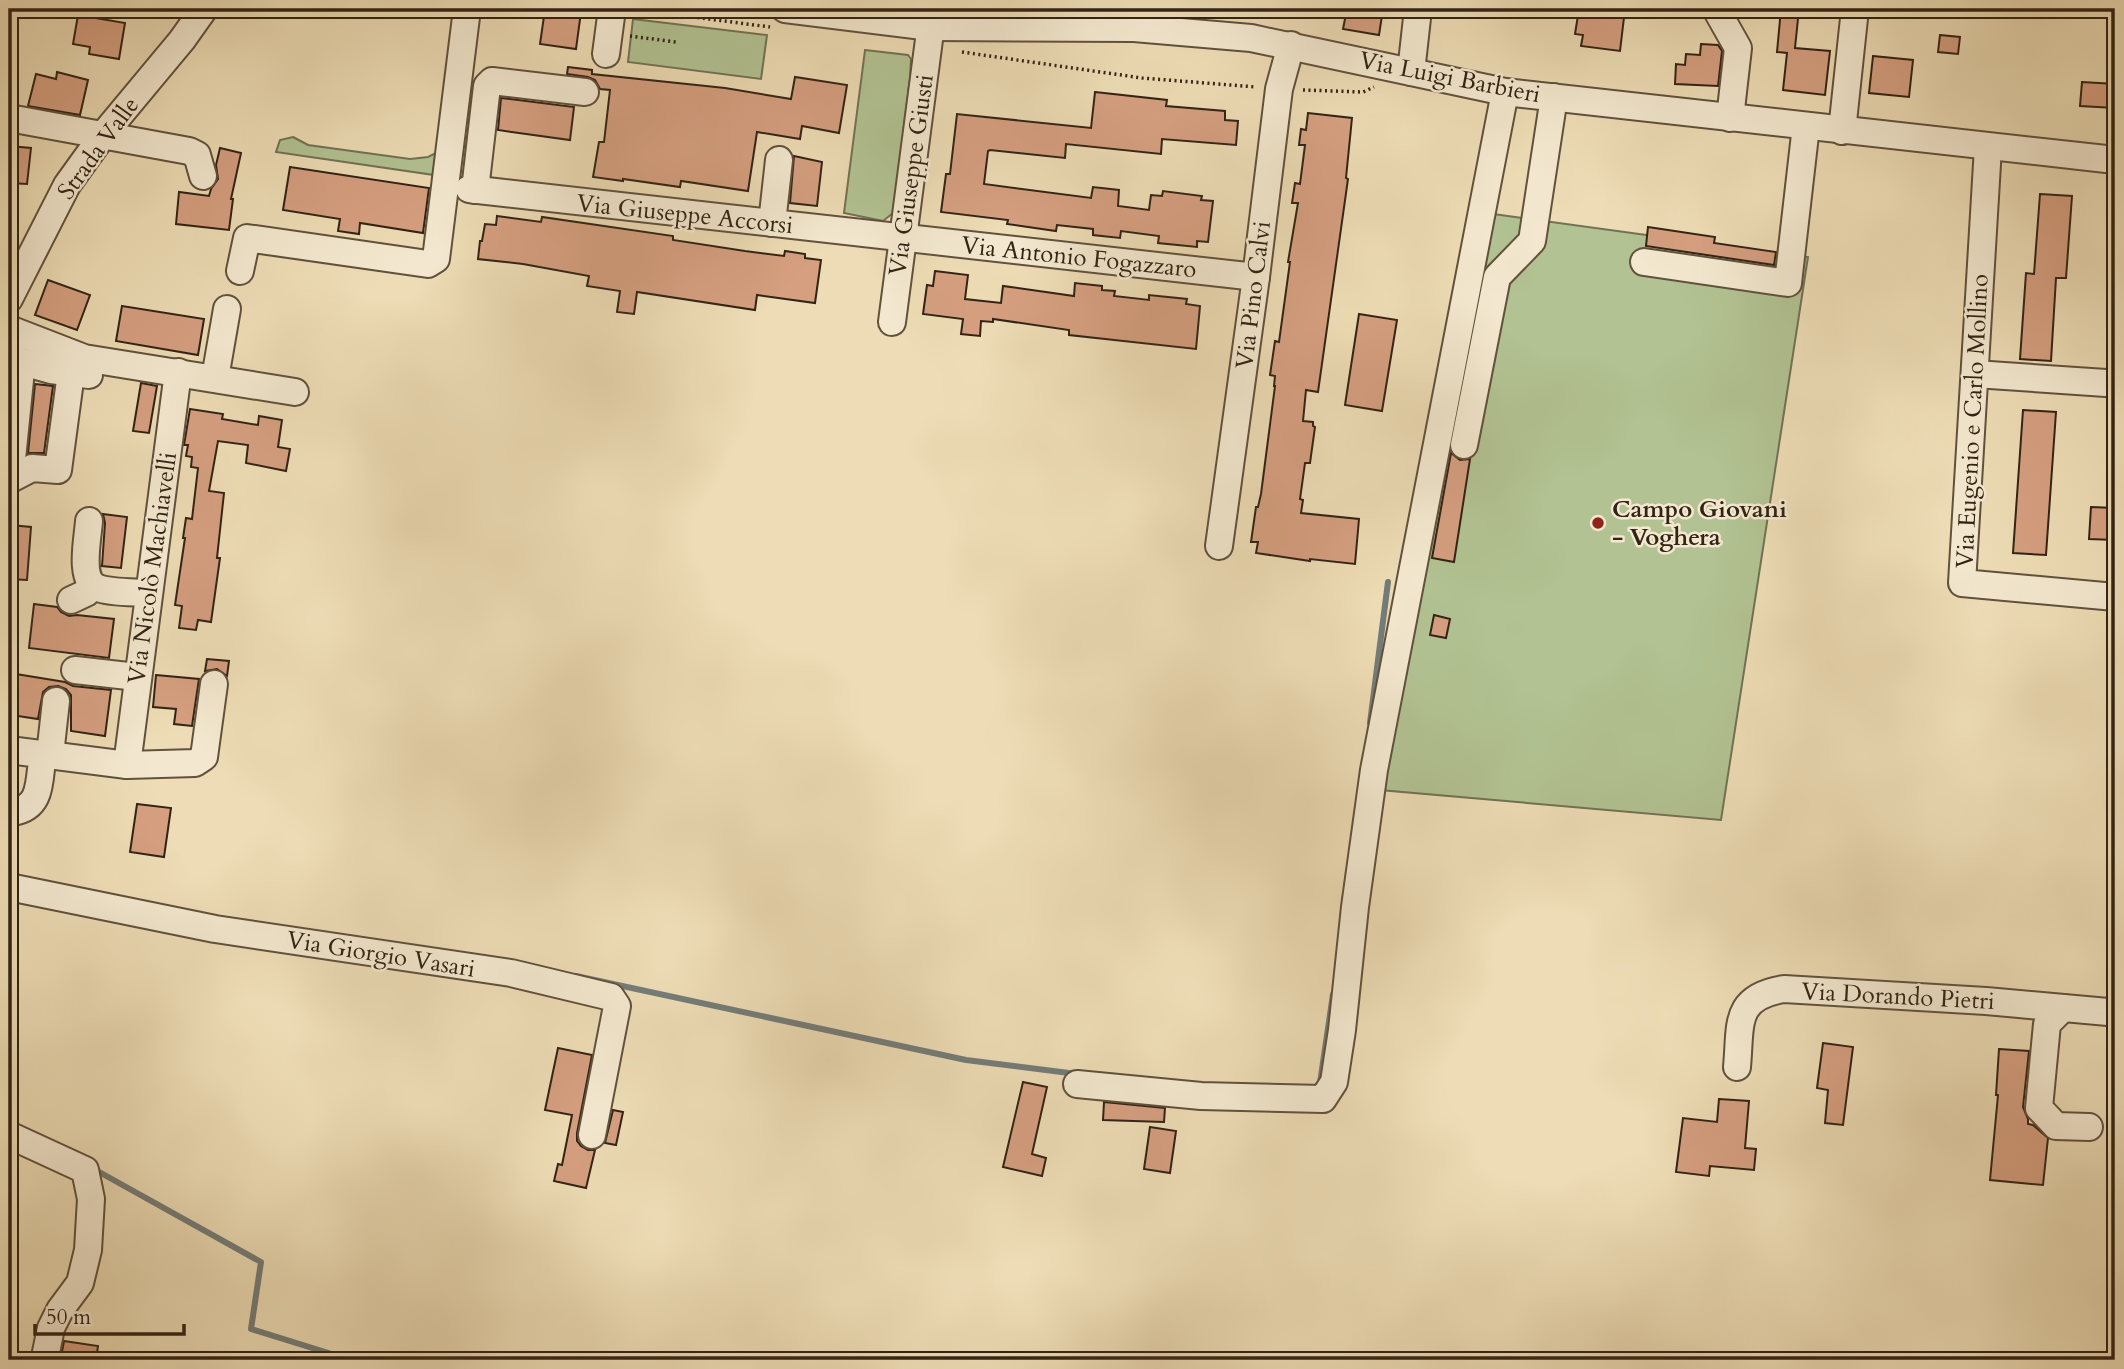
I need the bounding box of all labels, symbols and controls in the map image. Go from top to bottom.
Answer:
street label: Via Luigi Barbieri [1357,44,1543,111]
street label: Via Giuseppe Giusti [881,72,942,278]
street label: Strada Valle [50,90,147,206]
street label: Via Giuseppe Accorsi [575,187,795,242]
street label: Via Pino Calvi [1228,219,1279,371]
street label: Via Antonio Fogazzaro [960,229,1198,286]
street label: Via Eugenio e Carlo Mollino [1948,273,1997,569]
street label: Via Nicolò Machiavelli [120,450,185,686]
place label: Campo Giovani - Voghera [1612,493,1787,554]
marker: Campo Giovani - Voghera [1590,515,1606,531]
street label: Via Giorgio Vasari [284,923,478,986]
street label: Via Dorando Pietri [1800,975,1996,1018]
scale bar [35,1292,184,1336]
text: 50 m [46,1303,91,1332]

